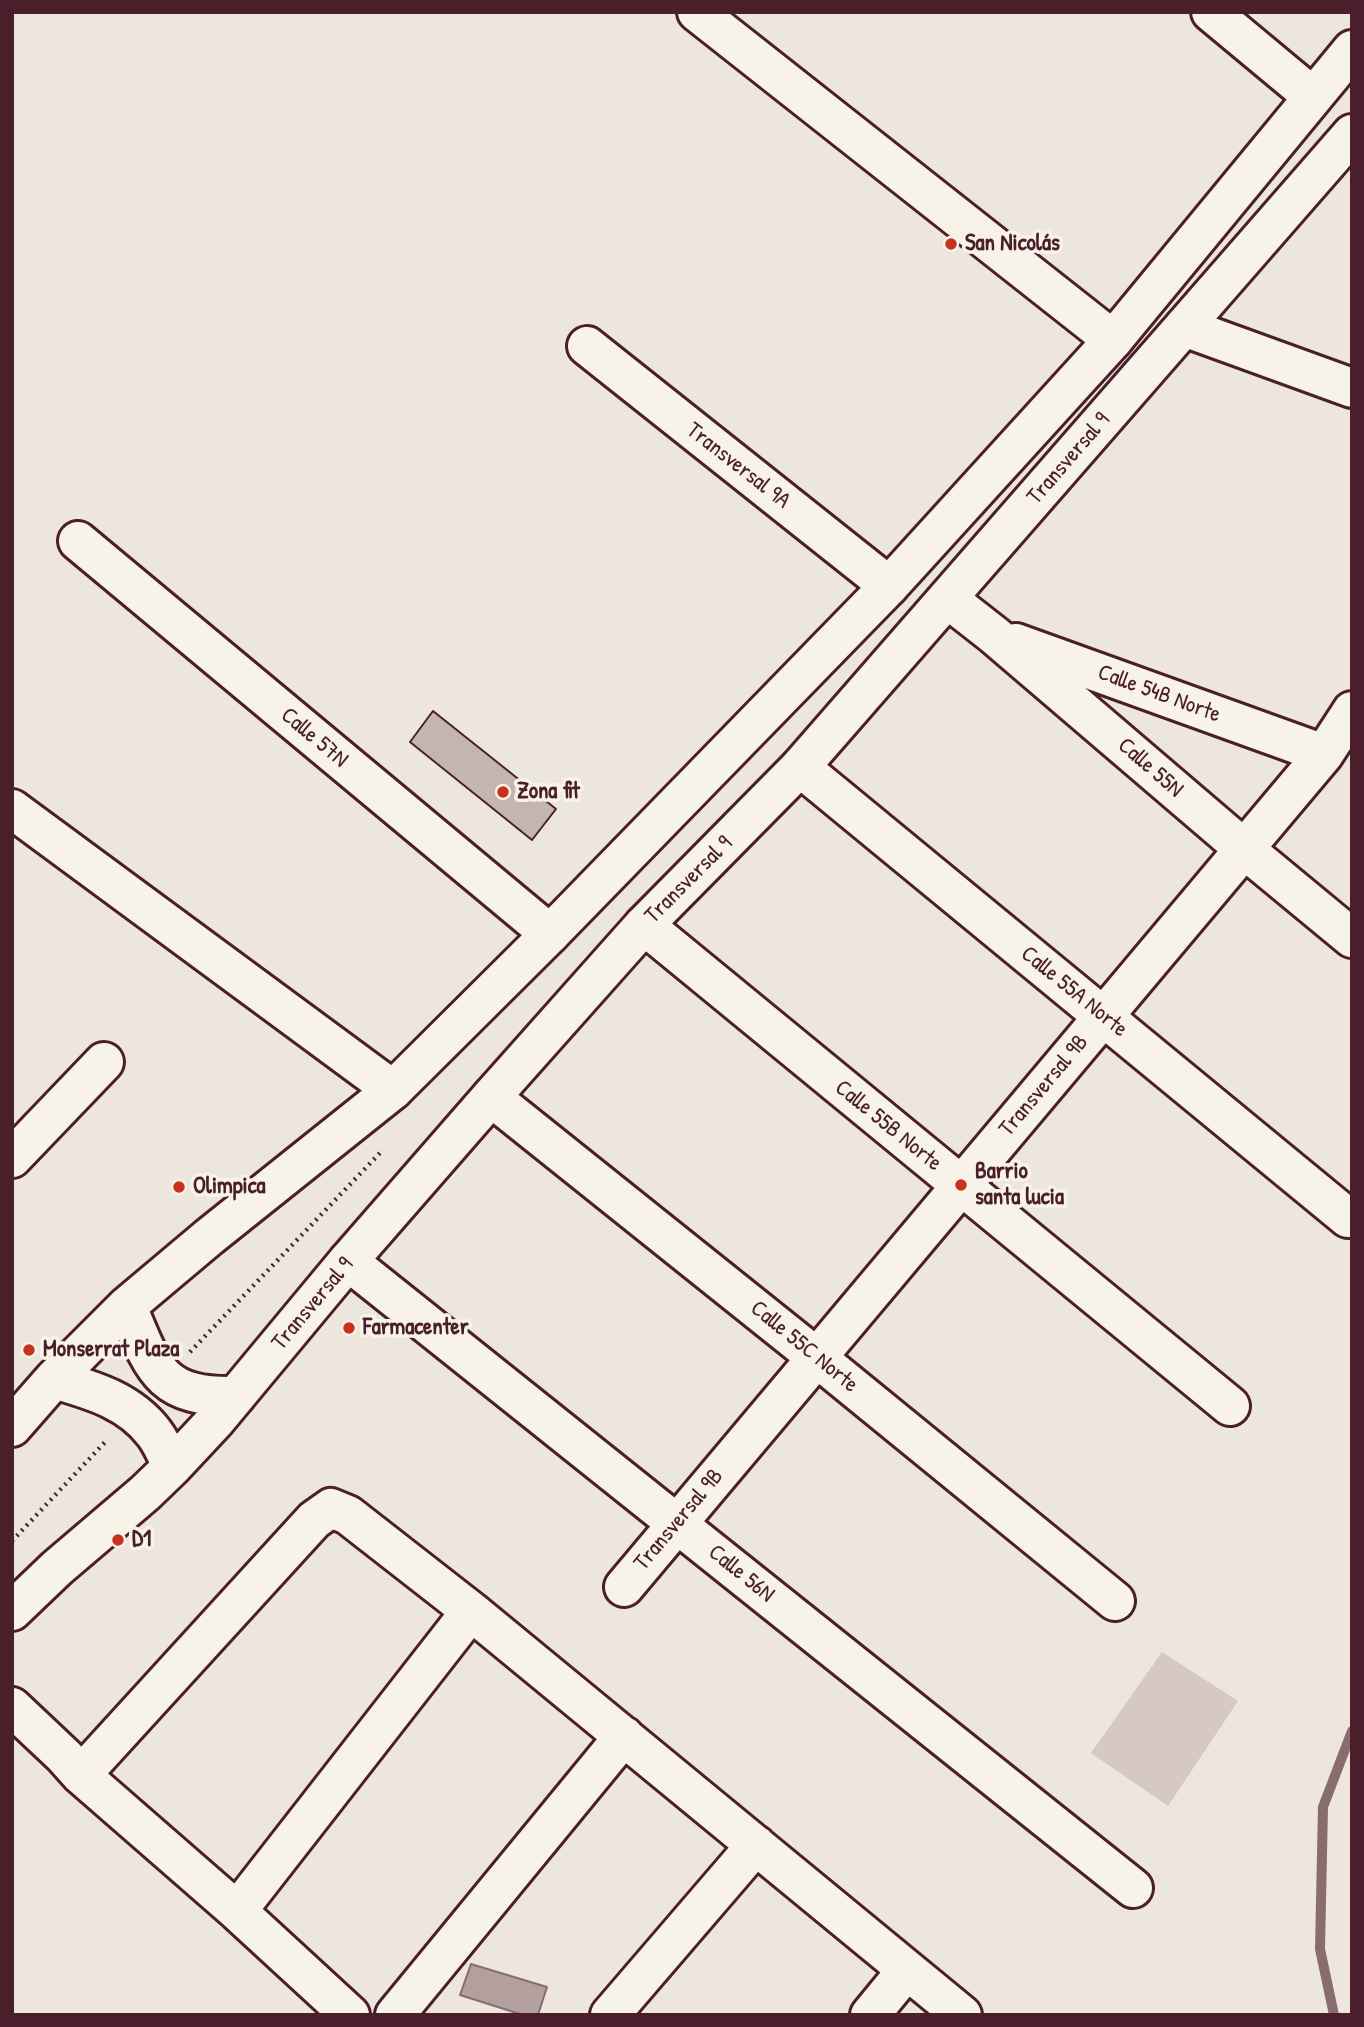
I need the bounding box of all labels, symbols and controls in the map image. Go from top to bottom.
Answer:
place label: San Nicolás [965,230,1060,258]
marker: San Nicolás [943,236,959,252]
street label: Transversal 9 [1022,407,1116,511]
street label: Transversal 9A [681,417,795,515]
street label: Calle 54B Norte [1094,659,1224,729]
street label: Calle 57N [275,702,353,774]
street label: Calle 55N [1112,732,1188,804]
place label: Zona fit [517,778,580,806]
marker: Zona fit [495,784,511,800]
street label: Transversal 9 [639,830,739,930]
street label: Calle 55A Norte [1015,941,1133,1043]
street label: Transversal 9B [993,1029,1095,1143]
street label: Calle 55B Norte [829,1074,947,1178]
place label: Barrio santa lucia [975,1158,1064,1212]
place label: Olimpica [193,1173,266,1201]
marker: Barrio santa lucia [953,1177,969,1193]
marker: Olimpica [171,1179,187,1195]
street label: Transversal 9 [266,1252,360,1356]
street label: Calle 55C Norte [745,1295,863,1399]
place label: Farmacenter [363,1314,469,1342]
marker: Farmacenter [341,1320,357,1336]
place label: Monserrat Plaza [43,1336,179,1364]
marker: Monserrat Plaza [21,1342,37,1358]
street label: Transversal 9B [628,1463,730,1577]
place label: D1 [132,1526,151,1554]
marker: D1 [110,1532,126,1548]
street label: Calle 56N [702,1539,780,1609]

